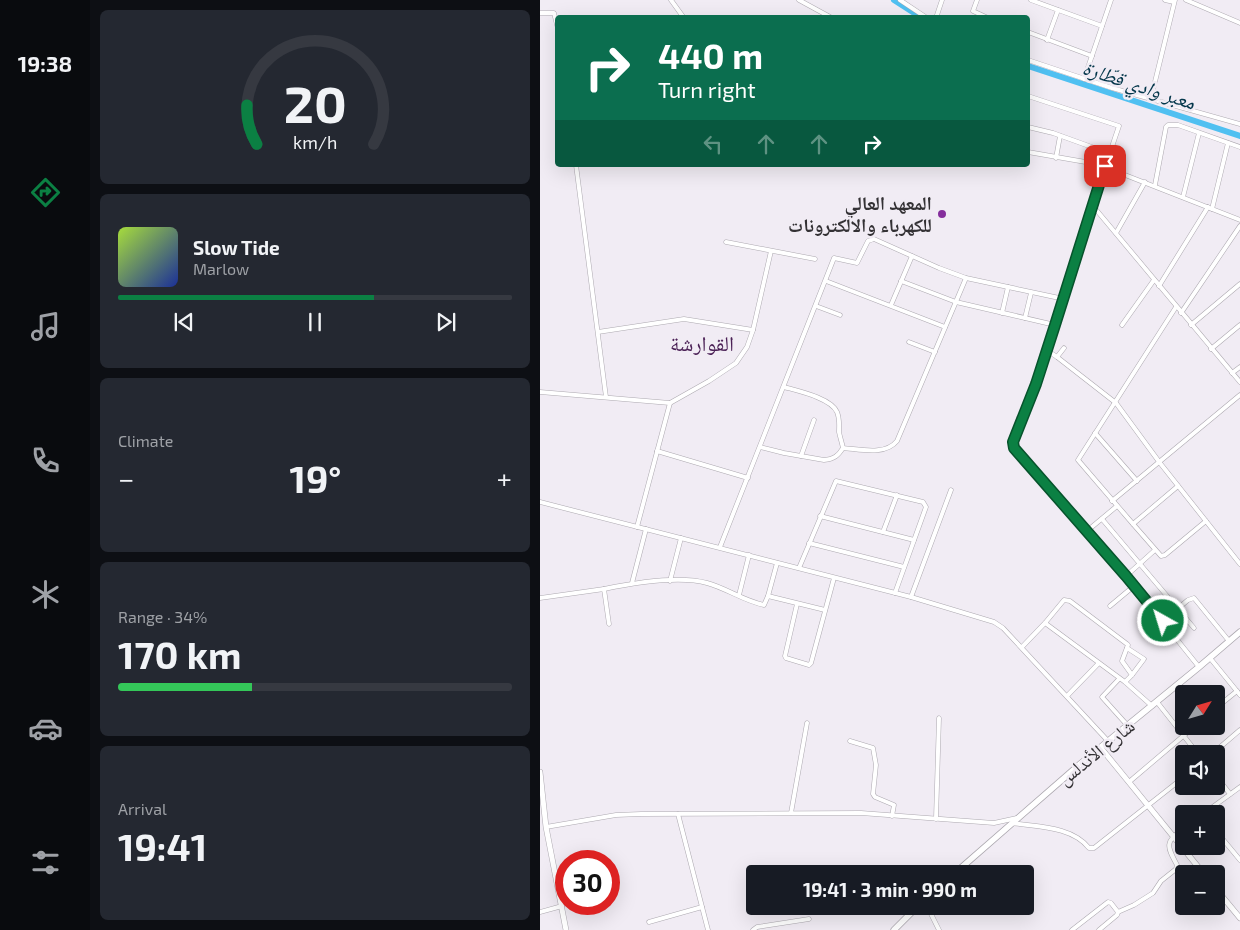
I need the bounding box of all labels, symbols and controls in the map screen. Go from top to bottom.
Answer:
text: 440 m [658,34,763,76]
icon: right [575,35,640,100]
text: 19:38 [18,50,72,76]
water label: معبر وادي قطّارة [1078,55,1199,118]
text: 20 [283,71,347,133]
text: Turn right [658,76,756,102]
icon: left [699,130,727,158]
icon: ahead [752,130,780,158]
icon: ahead [805,130,833,158]
icon: right [858,130,886,158]
text: km/h [293,131,337,153]
pin [1084,145,1126,187]
icon: arrive [1091,152,1119,180]
icon: directions [28,175,63,210]
place label: المعهد العالي للكهرباء والالكترونات [788,191,932,237]
marker: المعهد العالي للكهرباء والالكترونات [936,208,948,220]
text: Slow Tide [193,236,280,259]
text: Marlow [193,259,249,278]
icon: previous [170,308,198,336]
icon: pause [301,308,329,336]
icon: next [432,308,460,336]
icon: music [28,309,63,344]
district label: القوارشة [670,330,734,355]
text: Climate [118,431,173,450]
icon: phone [28,443,63,478]
text: 19° [290,455,341,501]
text: − [118,461,134,495]
text: + [497,461,512,495]
icon: climate [28,577,63,612]
position arrow [1136,594,1188,646]
text: Range · 34% [118,607,207,626]
text: 170 km [118,631,241,677]
north arrow [1175,685,1225,735]
map controls [1175,685,1225,915]
icon: car [28,711,63,746]
street label: شارع الأندلس [1053,714,1139,790]
button: sound [1175,745,1225,795]
text: Arrival [118,799,167,818]
button: + [1175,805,1225,855]
text: 19:41 [118,823,207,869]
icon: filters [28,845,63,880]
speed limit sign: 30 [555,850,620,915]
button: − [1175,865,1225,915]
text: 19:41 · 3 min · 990 m [803,878,977,901]

